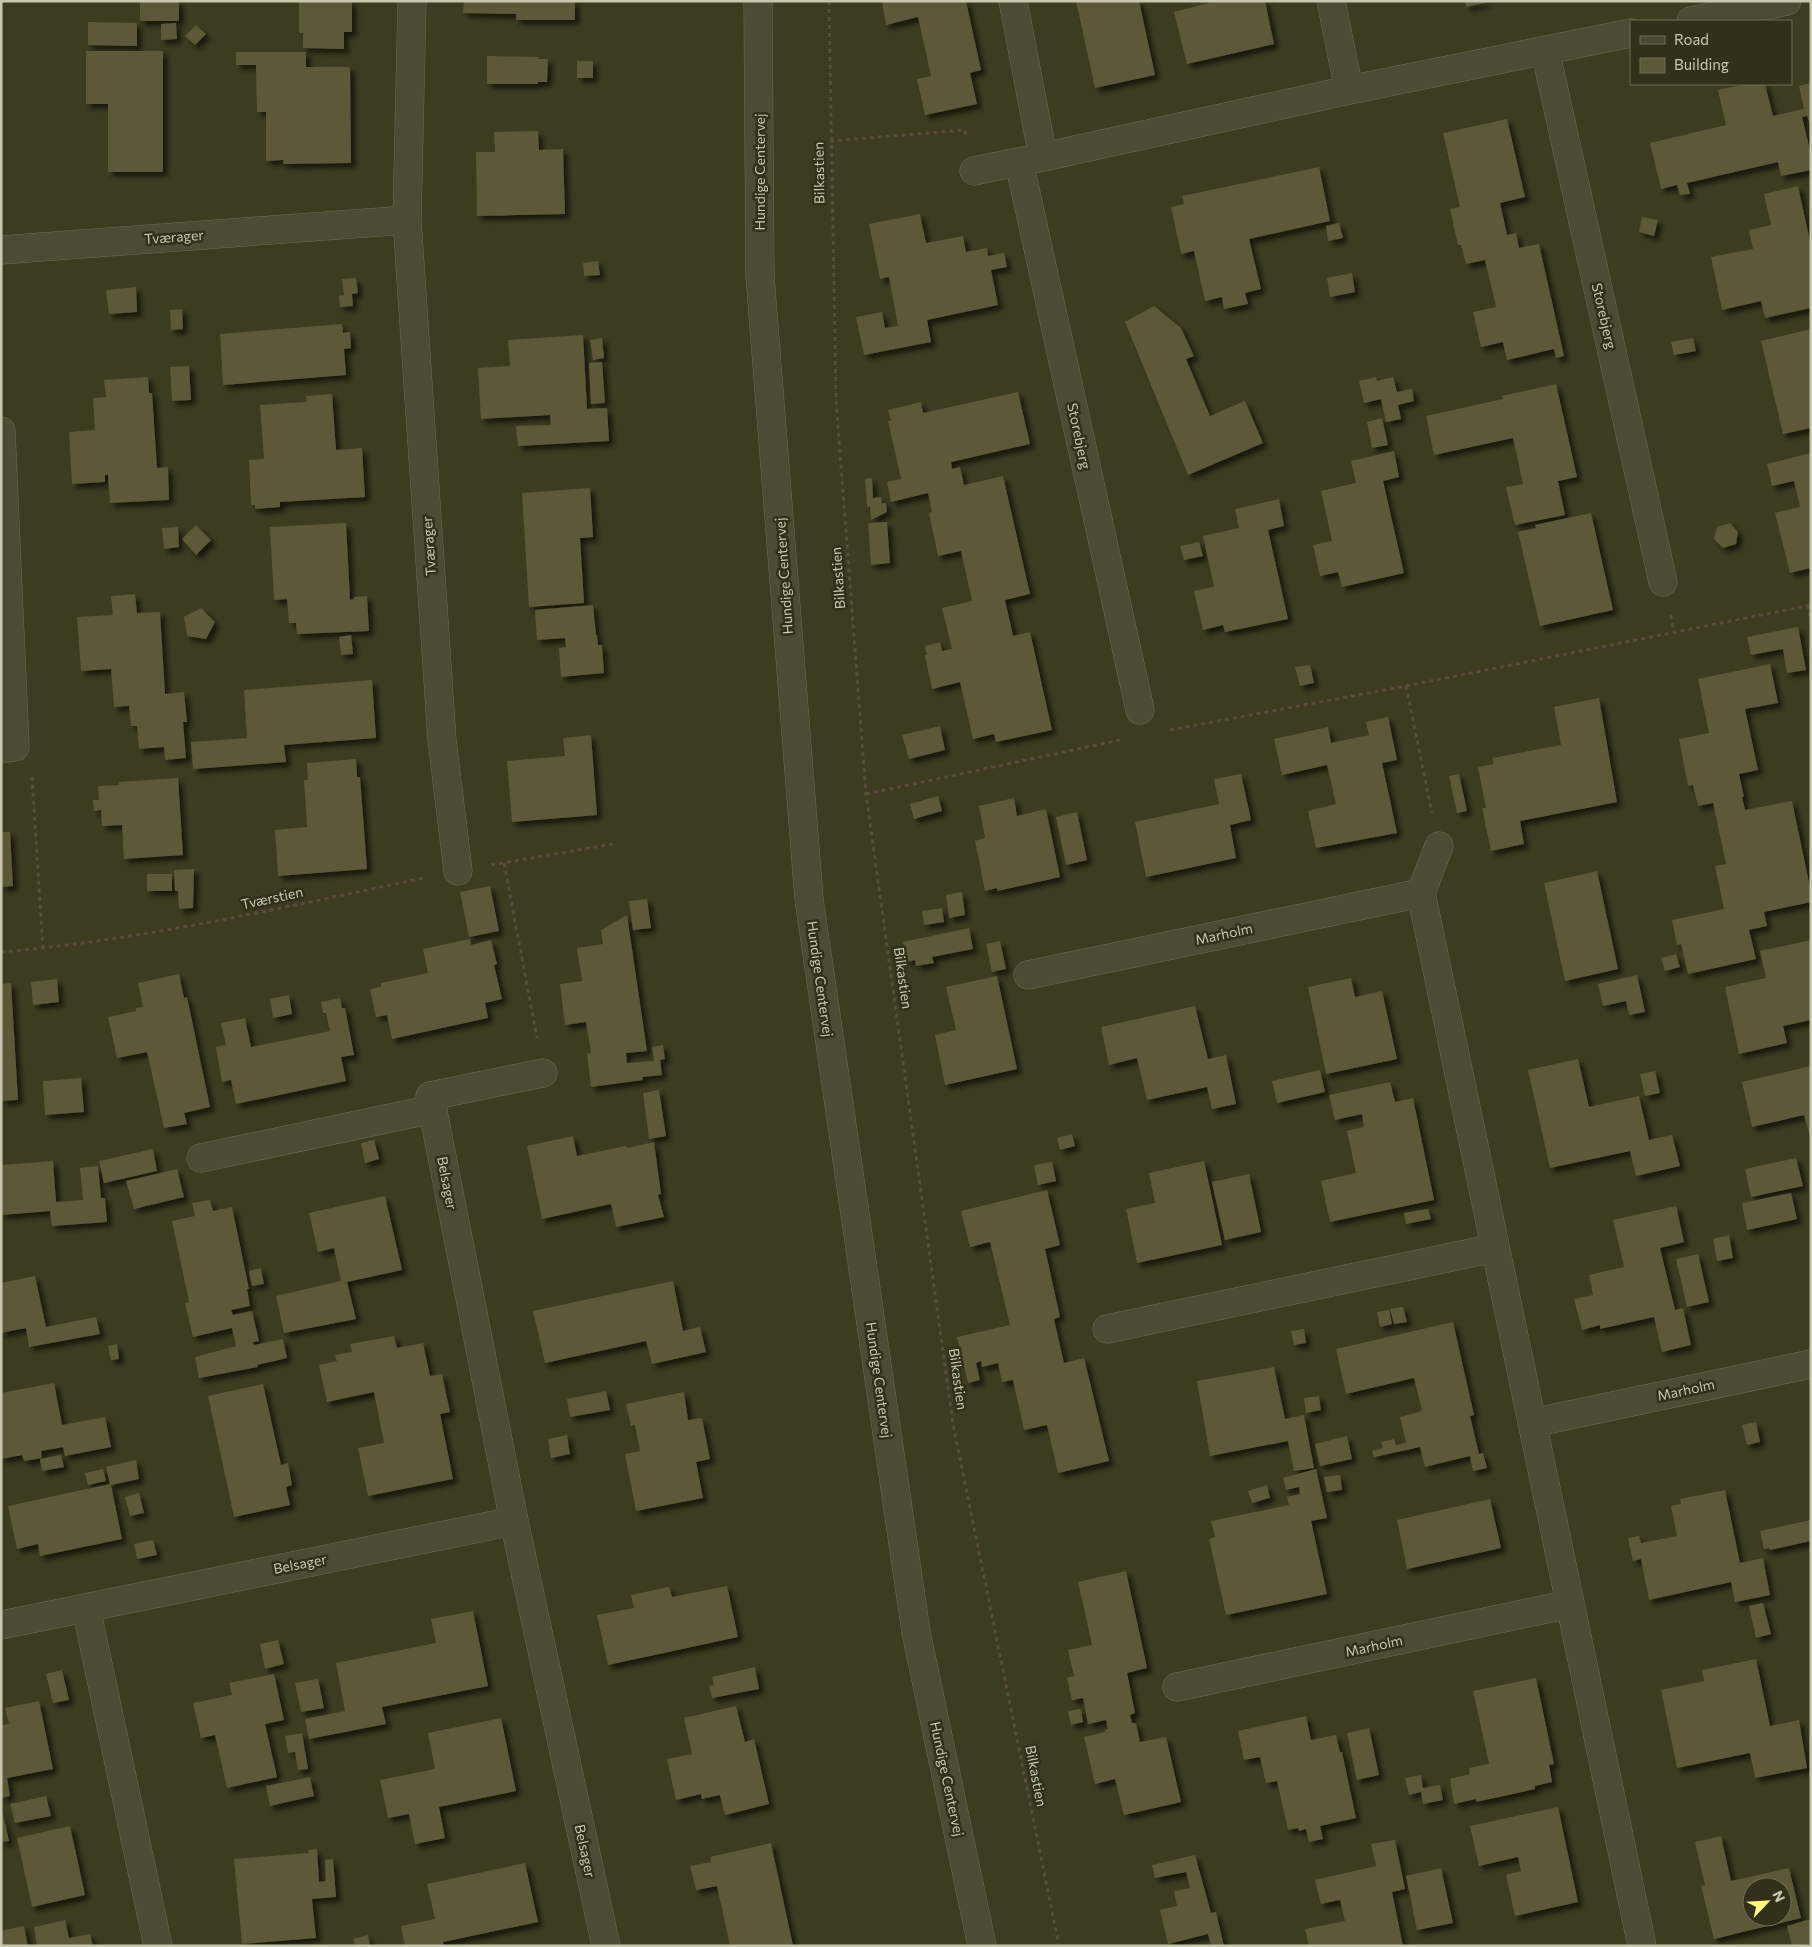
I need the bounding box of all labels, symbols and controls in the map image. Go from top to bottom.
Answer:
legend [1630,20,1792,85]
text: Road [1674,30,1709,48]
text: Building [1674,55,1729,73]
street label: Hundige Centervej [751,113,768,231]
street label: Bilkastien [809,142,828,204]
street label: Tværager [144,226,205,247]
street label: Storebjerg [1589,281,1620,351]
street label: Storebjerg [1064,401,1095,471]
street label: Tværager [418,515,439,576]
street label: Hundige Centervej [771,517,796,635]
street label: Bilkastien [827,546,848,610]
street label: Tværstien [239,883,304,912]
street label: Marholm [1194,919,1254,948]
street label: Hundige Centervej [804,920,837,1038]
street label: Bilkastien [891,946,916,1010]
street label: Belsager [434,1155,461,1211]
street label: Hundige Centervej [863,1321,896,1439]
street label: Bilkastien [946,1347,971,1411]
street label: Marholm [1656,1375,1716,1404]
street label: Belsager [272,1550,328,1577]
street label: Marholm [1344,1631,1404,1660]
street label: Hundige Centervej [927,1720,968,1838]
street label: Bilkastien [1022,1744,1051,1808]
street label: Belsager [572,1823,600,1880]
north arrow [1742,1877,1792,1927]
text: N [1769,1888,1789,1905]

